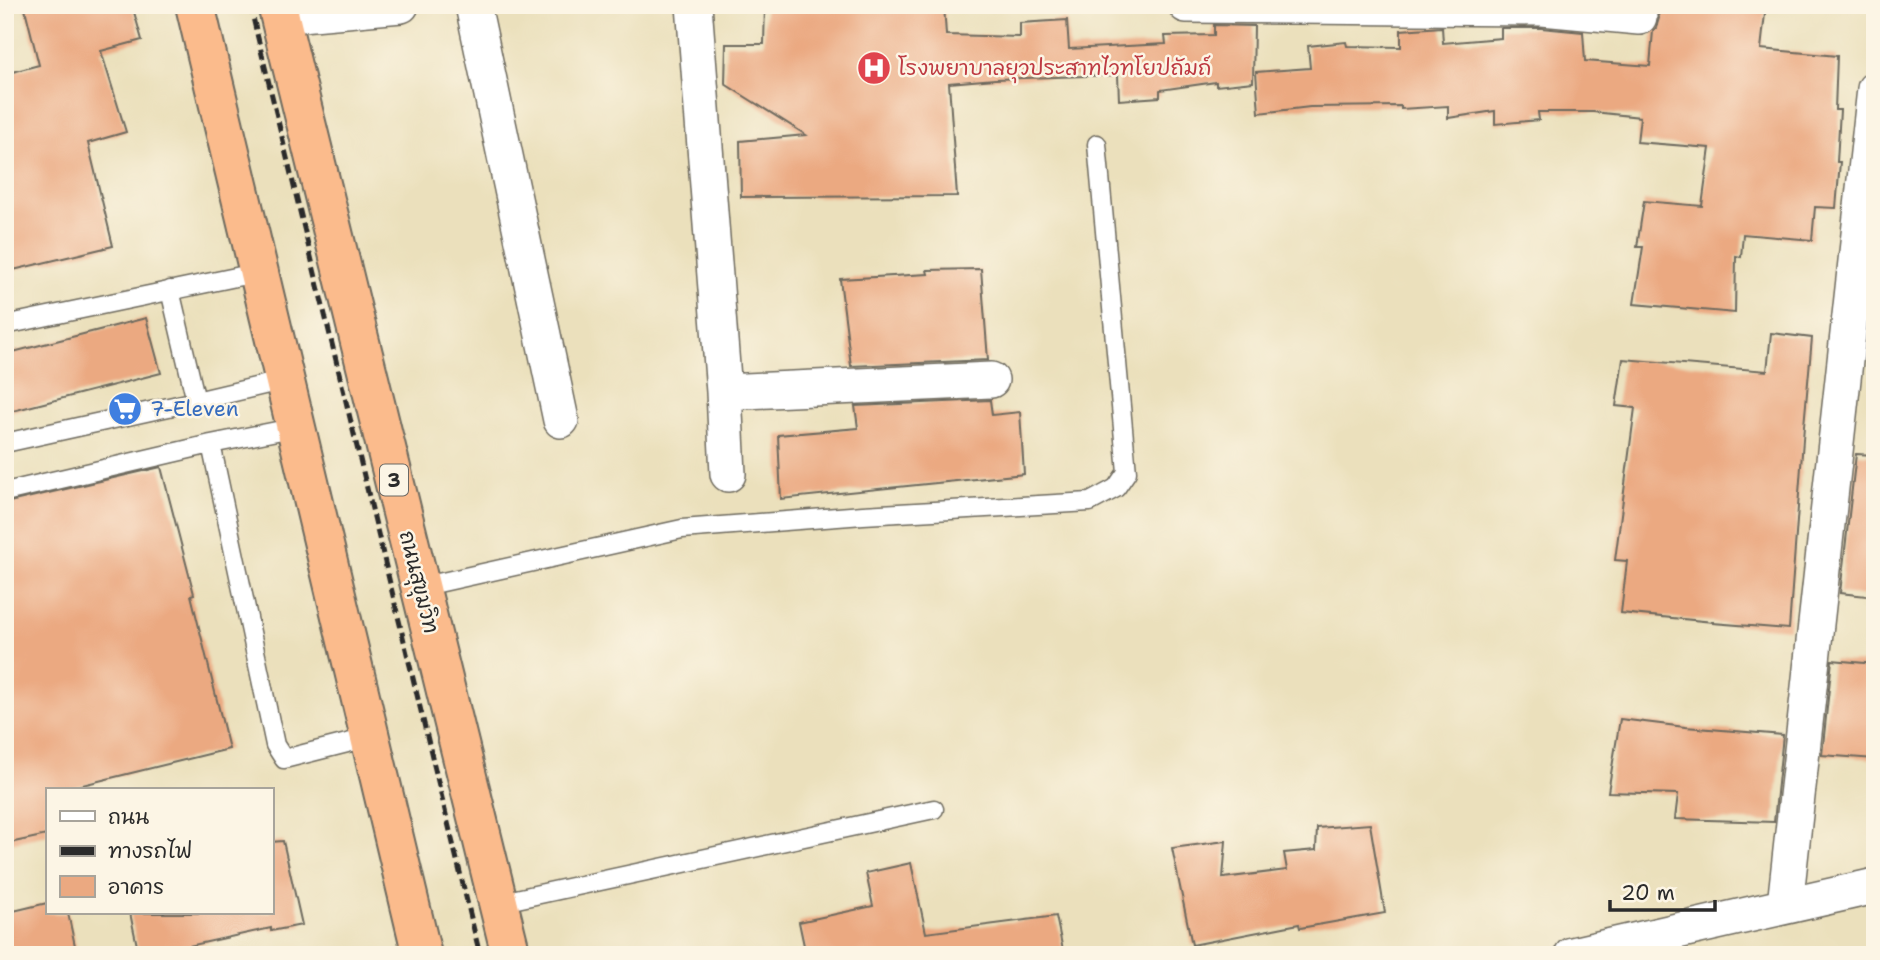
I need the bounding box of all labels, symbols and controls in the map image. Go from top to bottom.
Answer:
hospital icon: โรงพยาบาลยุวประสาทไวทโยปถัมถ์ [855,49,893,87]
place label: โรงพยาบาลยุวประสาทไวทโยปถัมถ์ [898,54,1212,84]
supermarket icon: 7-Eleven [106,390,144,428]
place label: 7-Eleven [150,395,239,423]
road number: 3 [380,464,408,495]
street label: ถนนสุขุมวิท [391,528,445,637]
legend [46,788,273,914]
text: ถนน [108,803,149,831]
text: ทางรถไฟ [108,837,193,865]
scale bar [1610,869,1716,913]
text: อาคาร [108,873,164,901]
text: 20 m [1621,879,1675,907]

